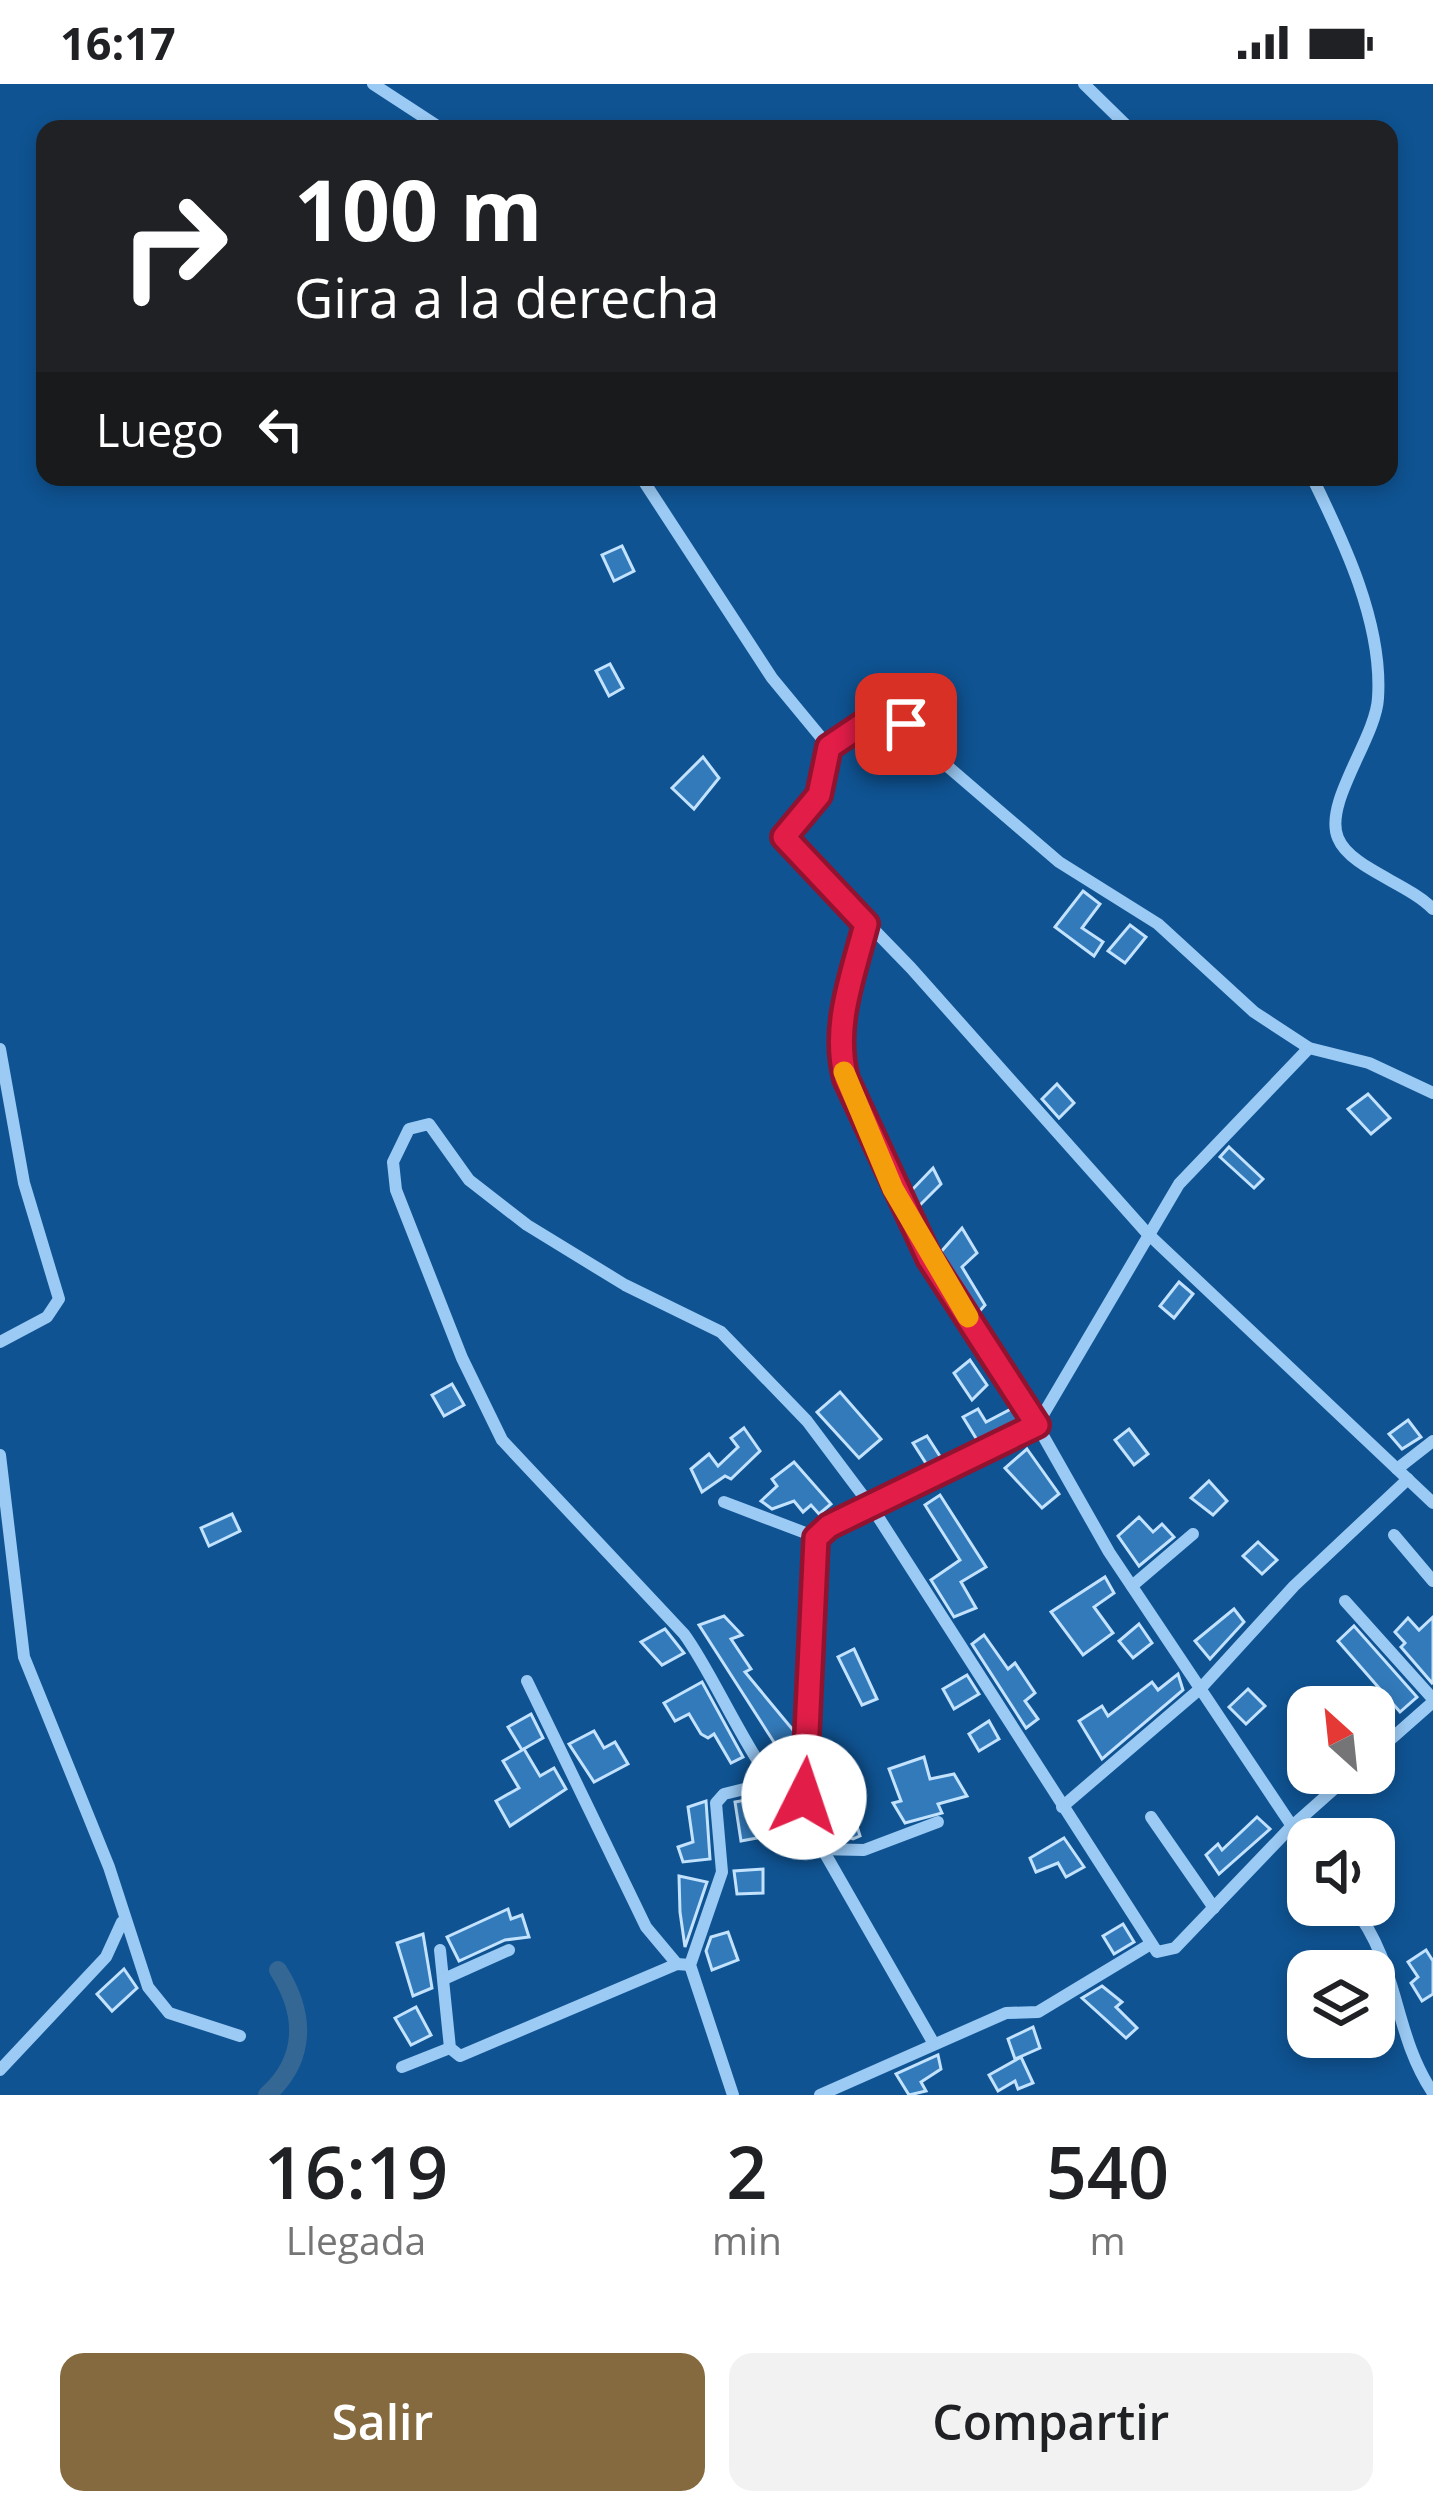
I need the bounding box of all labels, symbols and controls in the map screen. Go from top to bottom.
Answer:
text: 16:17 [60,12,176,73]
text: 100 m [294,151,542,266]
icon: right [96,168,252,324]
text: Gira a la derecha [294,260,719,334]
icon: left [248,396,314,462]
text: Luego [96,399,224,460]
pin [855,673,957,775]
icon: arrive [873,691,939,757]
north arrow [1287,1686,1395,1794]
map controls [1287,1686,1395,2058]
position arrow [741,1734,867,1860]
button: sound [1287,1818,1395,1926]
button: layers [1287,1950,1395,2058]
text: 16:19 [264,2122,448,2220]
text: 2 [726,2122,768,2220]
text: 540 [1046,2122,1169,2220]
text: Llegada [286,2213,426,2266]
text: min [712,2213,782,2266]
text: m [1089,2213,1125,2266]
button: Salir [60,2353,705,2491]
button: Compartir [729,2353,1373,2491]

